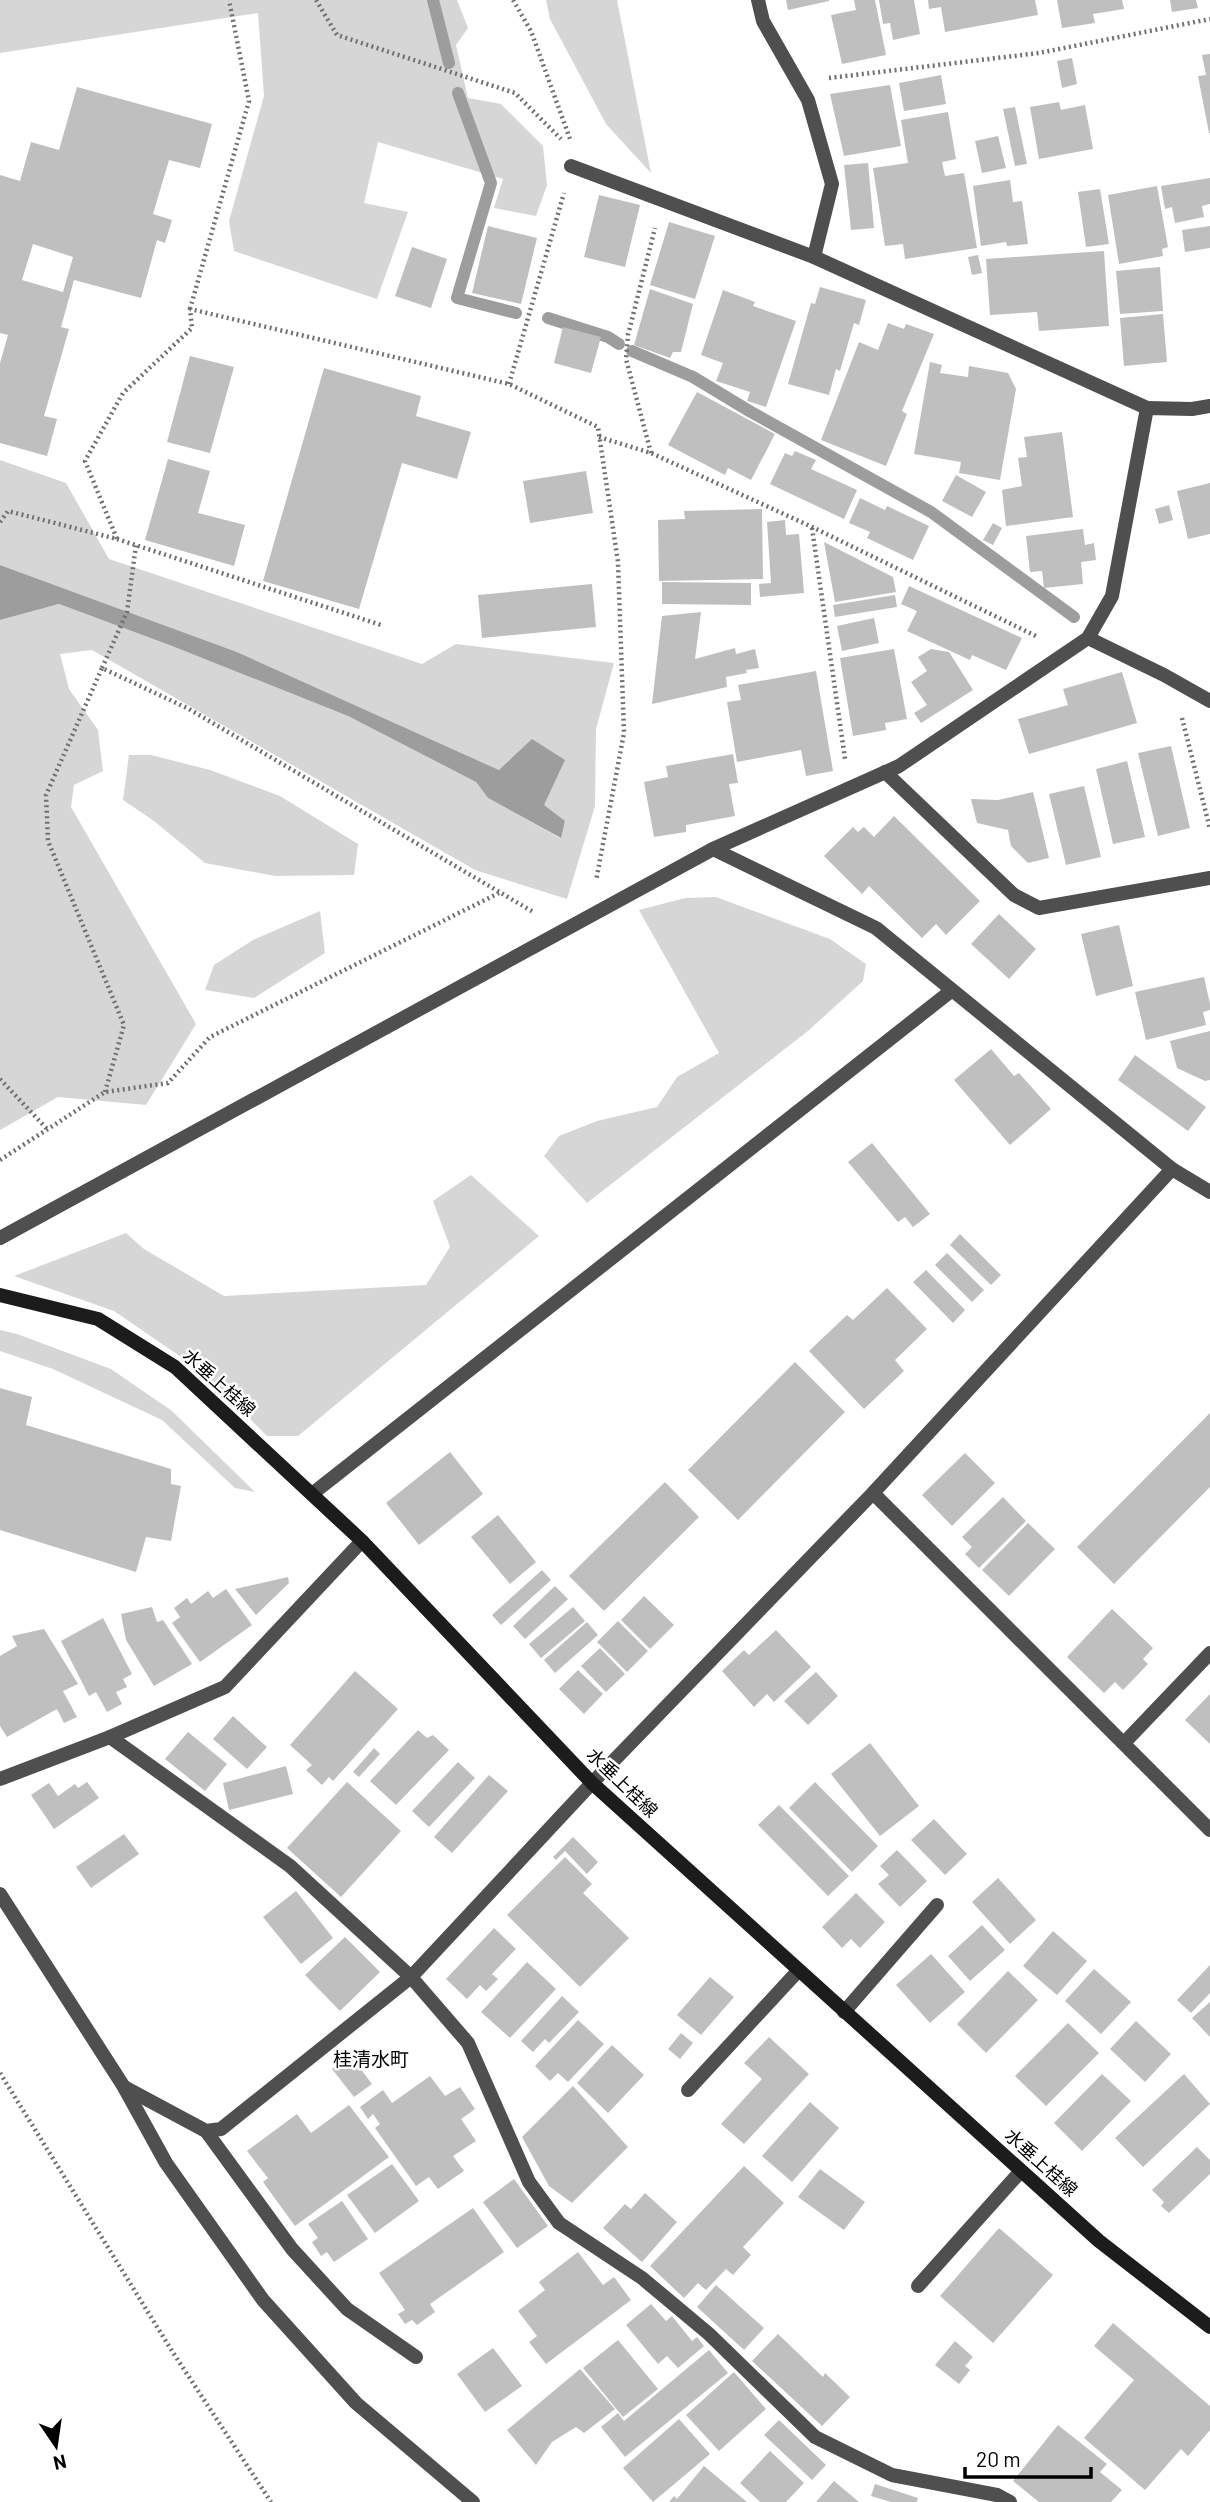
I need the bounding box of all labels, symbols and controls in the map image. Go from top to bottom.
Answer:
street label: 水垂上桂線 [179,1344,260,1421]
street label: 水垂上桂線 [583,1743,663,1821]
district label: 桂清水町 [333,2047,409,2070]
street label: 水垂上桂線 [1001,2124,1082,2201]
north arrow [21,2411,91,2481]
scale bar [965,2436,1091,2480]
text: 20 m [976,2446,1021,2471]
text: N [51,2450,69,2476]

